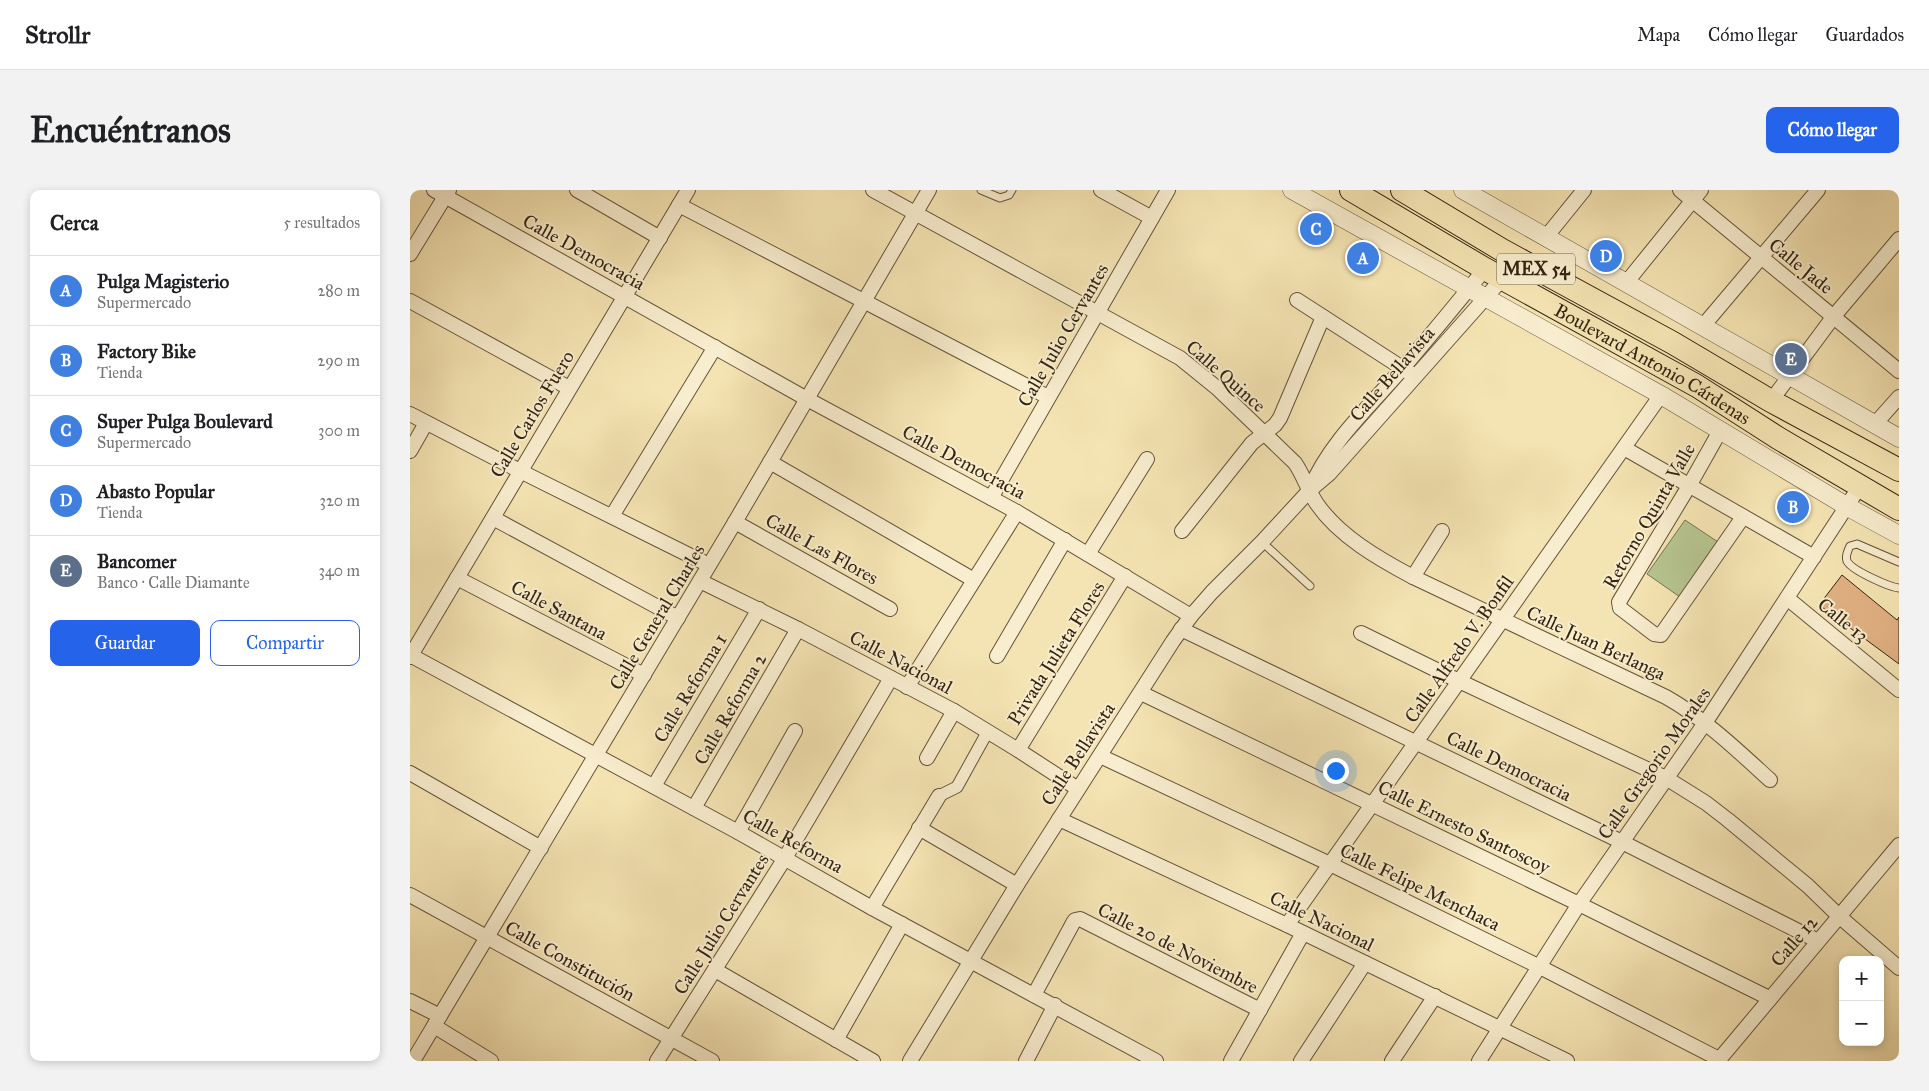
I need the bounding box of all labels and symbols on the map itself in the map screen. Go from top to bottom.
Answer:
street label: Calle Democracia [519,209,650,296]
pin: C [1300,210,1332,248]
street label: Calle Jade [1764,233,1838,300]
pin: D [1590,237,1622,275]
pin: A [1347,239,1379,277]
road number: MEX 54 [1497,254,1575,285]
street label: Calle Julio Cervantes [1013,259,1114,411]
street label: Boulevard Antonio Cárdenas [1550,298,1755,429]
street label: Calle Bellavista [1345,321,1440,426]
street label: Calle Quince [1181,335,1271,417]
pin: E [1775,340,1807,378]
street label: Calle Carlos Fuero [485,346,579,482]
street label: Calle Democracia [898,420,1030,505]
street label: Retorno Quinta Valle [1598,439,1700,593]
pin: B [1777,488,1809,526]
street label: Calle Las Flores [762,509,882,589]
street label: Calle General Charles [604,540,710,694]
street label: Calle Alfredo V. Bonfil [1400,570,1519,727]
street label: Calle Santana [507,575,612,645]
street label: Privada Julieta Flores [1003,577,1110,730]
street label: Calle 13 [1813,593,1873,647]
street label: Calle Juan Berlanga [1522,601,1670,687]
street label: Calle Nacional [846,625,957,699]
street label: Calle Reforma 1 [648,629,732,747]
street label: Calle Reforma 2 [689,649,771,769]
street label: Calle Gregorio Morales [1593,682,1716,844]
street label: Calle Bellavista [1036,697,1120,810]
street label: Calle Democracia [1443,726,1576,807]
your location [1323,758,1349,784]
street label: Calle Ernesto Santoscoy [1374,775,1555,879]
street label: Calle Reforma [739,804,848,879]
street label: Calle Felipe Menchaca [1336,838,1505,936]
street label: Calle Julio Cervantes [668,849,774,999]
street label: Calle Nacional [1266,886,1379,957]
street label: Calle 20 de Noviembre [1094,898,1262,998]
street label: Calle 12 [1766,910,1823,971]
street label: Calle Constitución [501,916,639,1006]

